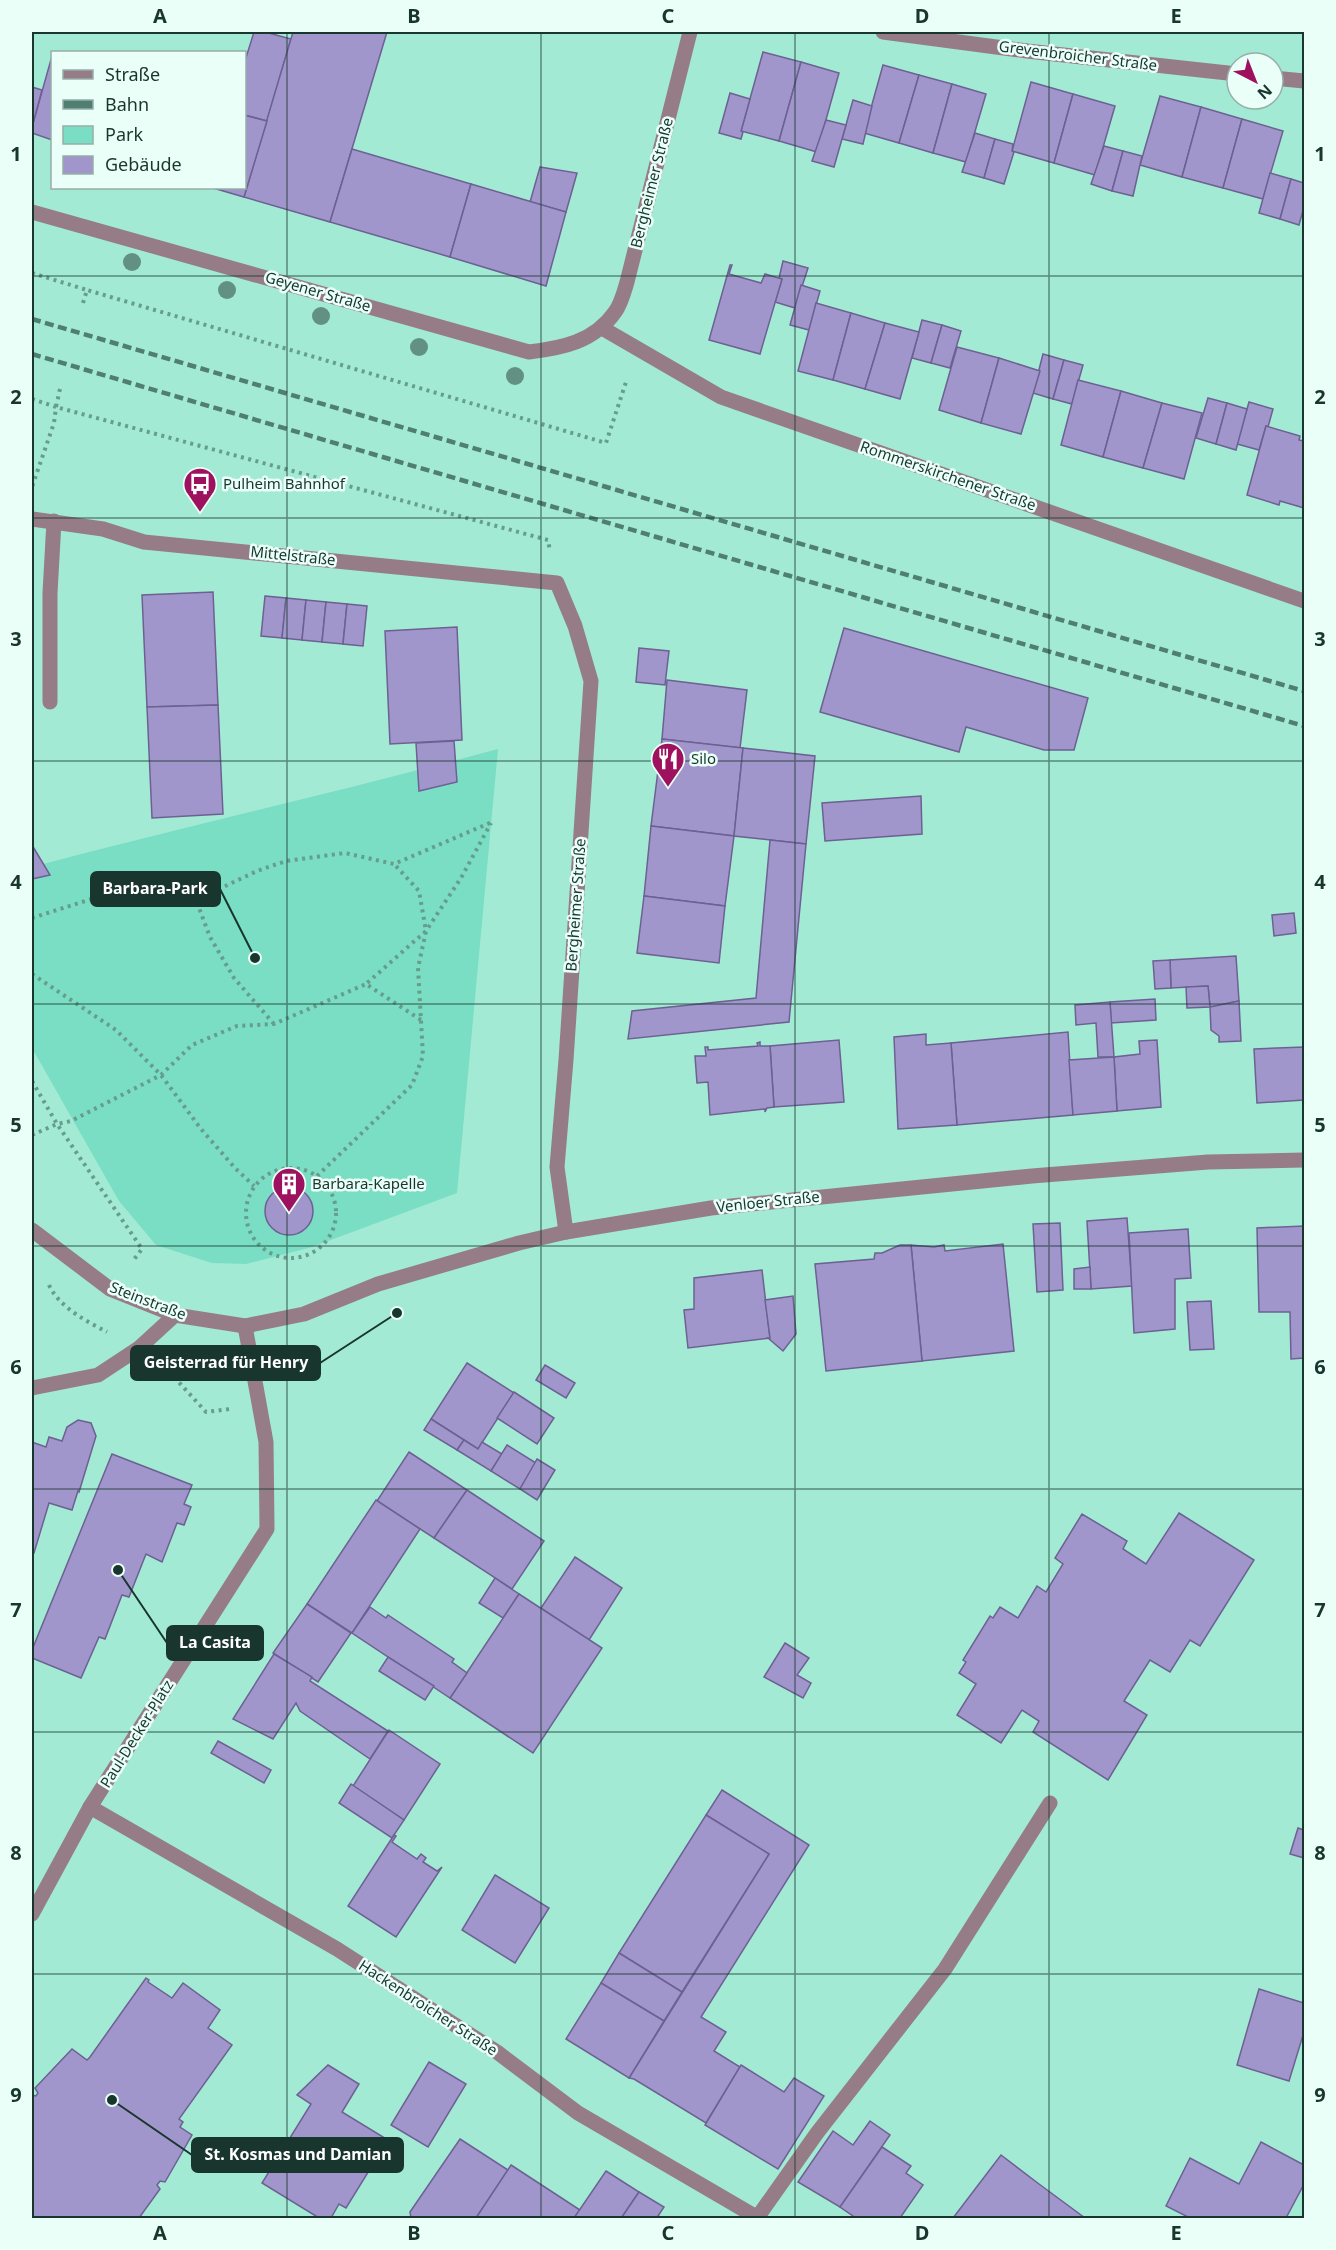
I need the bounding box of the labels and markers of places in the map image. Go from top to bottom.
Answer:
bus stop icon: Pulheim Bahnhof [182,466,218,513]
place label: Pulheim Bahnhof [223,473,346,493]
restaurant icon: Silo [650,741,686,788]
place label: Silo [691,748,716,768]
callout: Barbara-Park [91,872,220,906]
building icon: Barbara-Kapelle [271,1166,307,1213]
place label: Barbara-Kapelle [312,1173,425,1193]
callout: Geisterrad für Henry [131,1346,320,1380]
callout: La Casita [167,1626,263,1660]
callout: St. Kosmas und Damian [192,2138,403,2172]

